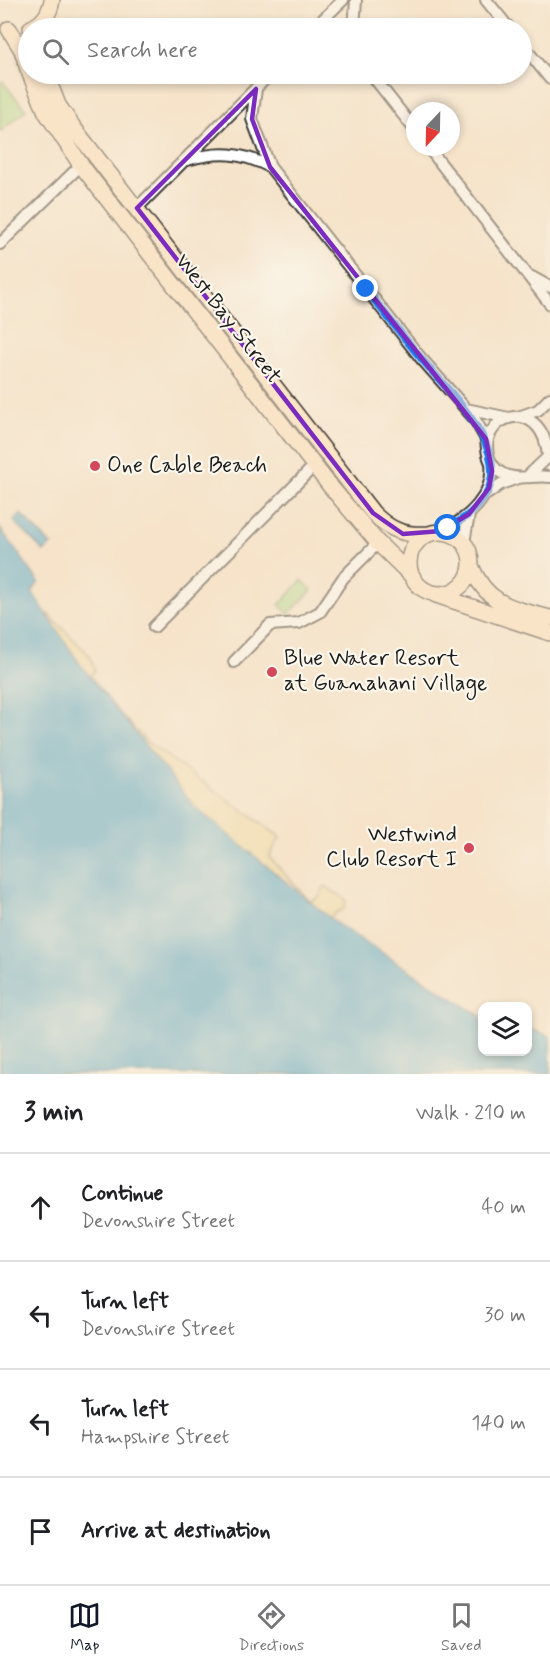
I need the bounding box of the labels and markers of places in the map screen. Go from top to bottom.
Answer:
place label: One Cable Beach [107,452,267,480]
marker: One Cable Beach [88,459,102,473]
place label: Blue Water Resort at Guanahani Village [284,645,487,701]
marker: Blue Water Resort at Guanahani Village [265,665,279,679]
place label: Westwind Club Resort I [326,821,457,874]
marker: Westwind Club Resort I [462,841,476,855]

